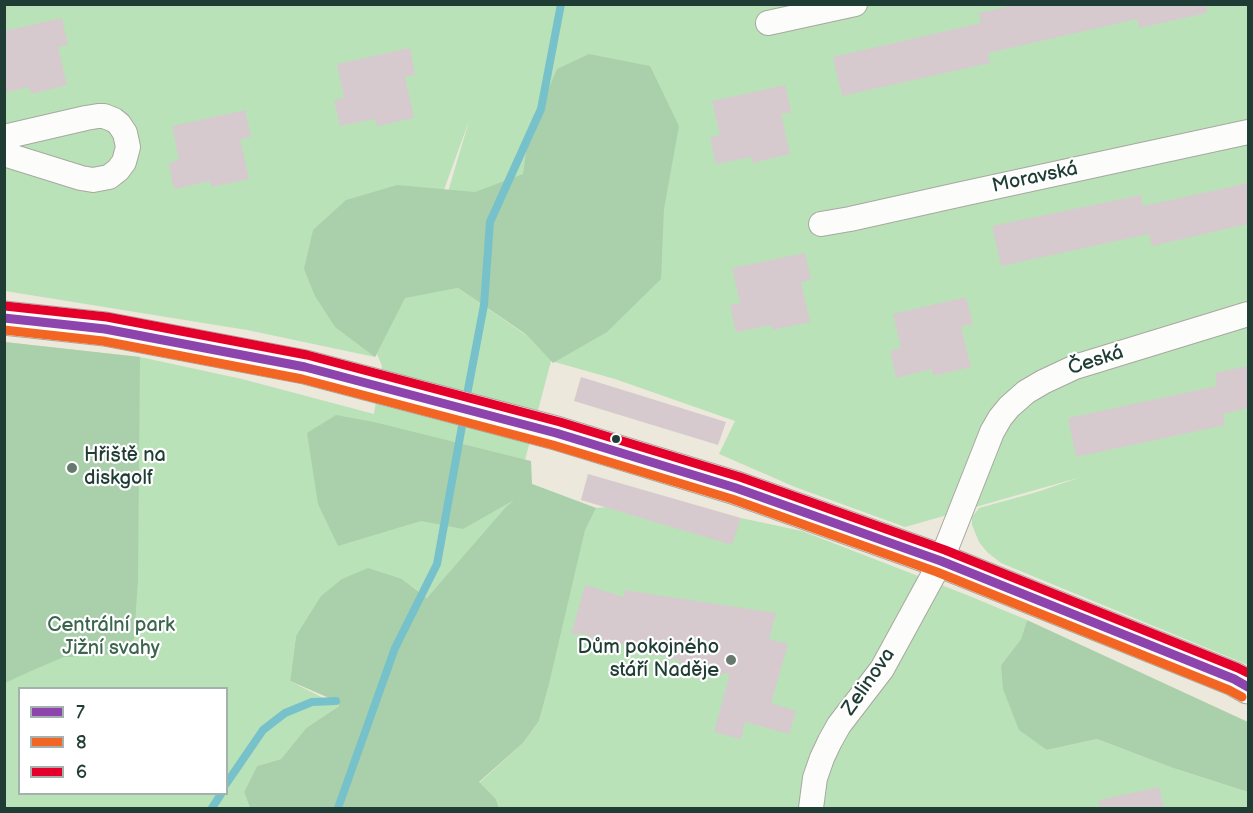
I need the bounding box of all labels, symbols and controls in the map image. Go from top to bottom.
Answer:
street label: Moravská [990,157,1080,199]
street label: Česká [1065,341,1127,381]
unlabelled marker [610,433,622,445]
place label: Hřiště na diskgolf [84,444,166,491]
marker: Hřiště na diskgolf [65,461,79,475]
park label: Centrální park Jižní svahy [47,614,175,661]
place label: Dům pokojného stáří Naděje [577,636,719,683]
street label: Zelinova [837,644,901,720]
marker: Dům pokojného stáří Naděje [724,653,738,667]
legend [18,687,228,795]
text: 7 [76,702,85,723]
text: 8 [76,732,87,753]
text: 6 [76,762,87,783]

